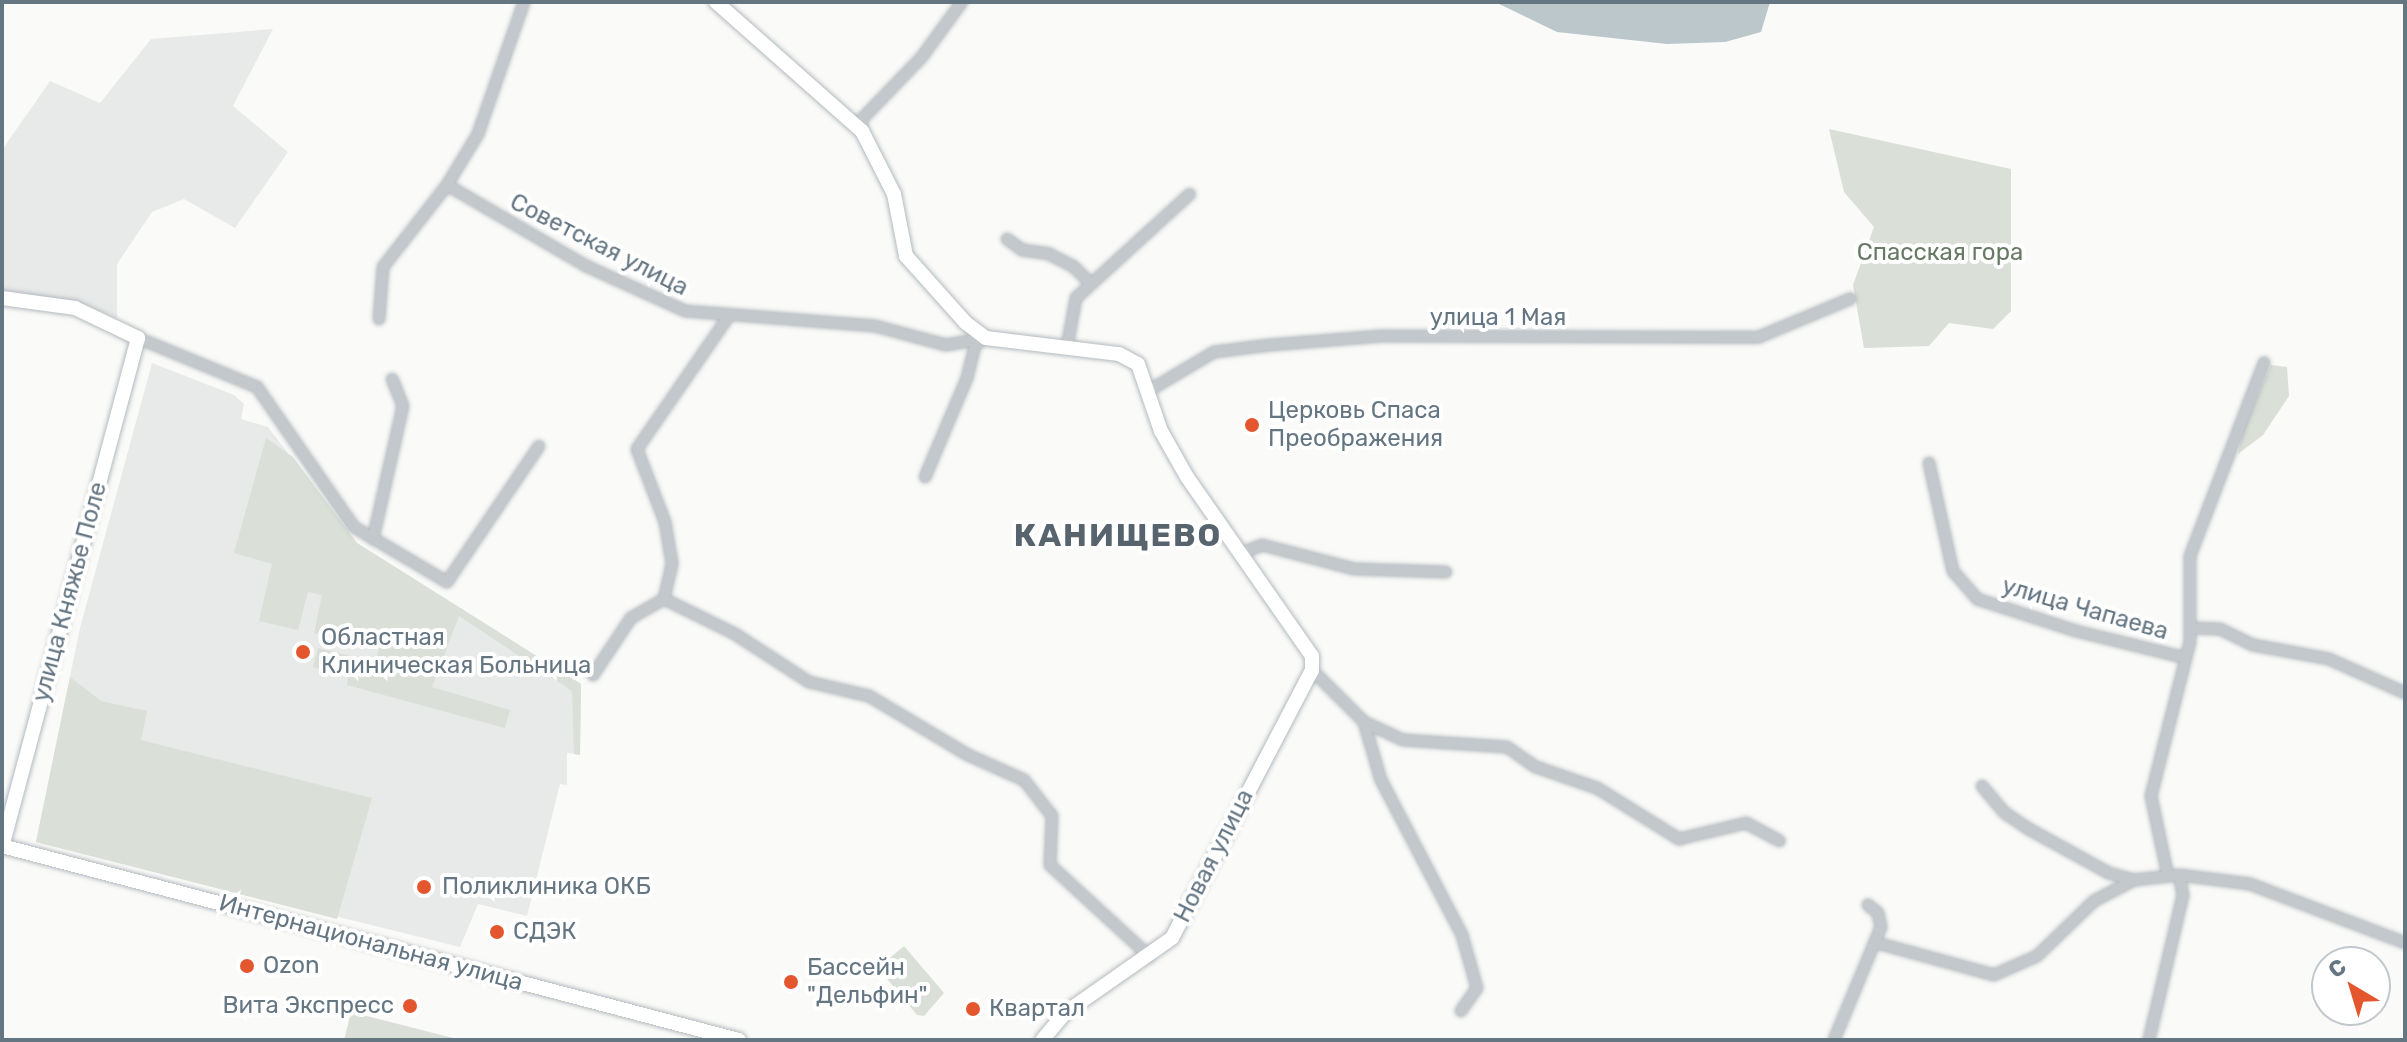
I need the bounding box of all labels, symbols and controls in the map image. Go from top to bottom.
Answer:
street label: Советская улица [505,188,693,302]
park label: Спасская гора [1857,239,2023,267]
street label: улица 1 Мая [1430,304,1566,332]
place label: Церковь Спаса Преображения [1268,397,1443,453]
marker: Церковь Спаса Преображения [1243,416,1261,434]
street label: улица Княжье Поле [27,479,113,705]
district label: КАНИЩЕВО [1014,516,1222,554]
street label: улица Чапаева [1999,572,2171,646]
place label: Областная Клиническая Больница [321,624,591,680]
marker: Областная Клиническая Больница [292,641,314,663]
street label: Новая улица [1168,785,1260,927]
place label: Поликлиника ОКБ [442,873,651,901]
marker: Поликлиника ОКБ [413,876,435,898]
street label: Интернациональная улица [216,889,526,997]
place label: СДЭК [513,918,577,946]
marker: СДЭК [488,923,506,941]
north arrow [2311,946,2391,1026]
place label: Ozon [263,952,320,980]
text: С [2323,953,2352,984]
place label: Бассейн "Дельфин" [807,954,927,1010]
marker: Ozon [238,957,256,975]
marker: Бассейн "Дельфин" [782,973,800,991]
place label: Вита Экспресс [223,992,394,1020]
place label: Квартал [989,995,1085,1023]
marker: Вита Экспресс [401,997,419,1015]
marker: Квартал [964,1000,982,1018]

